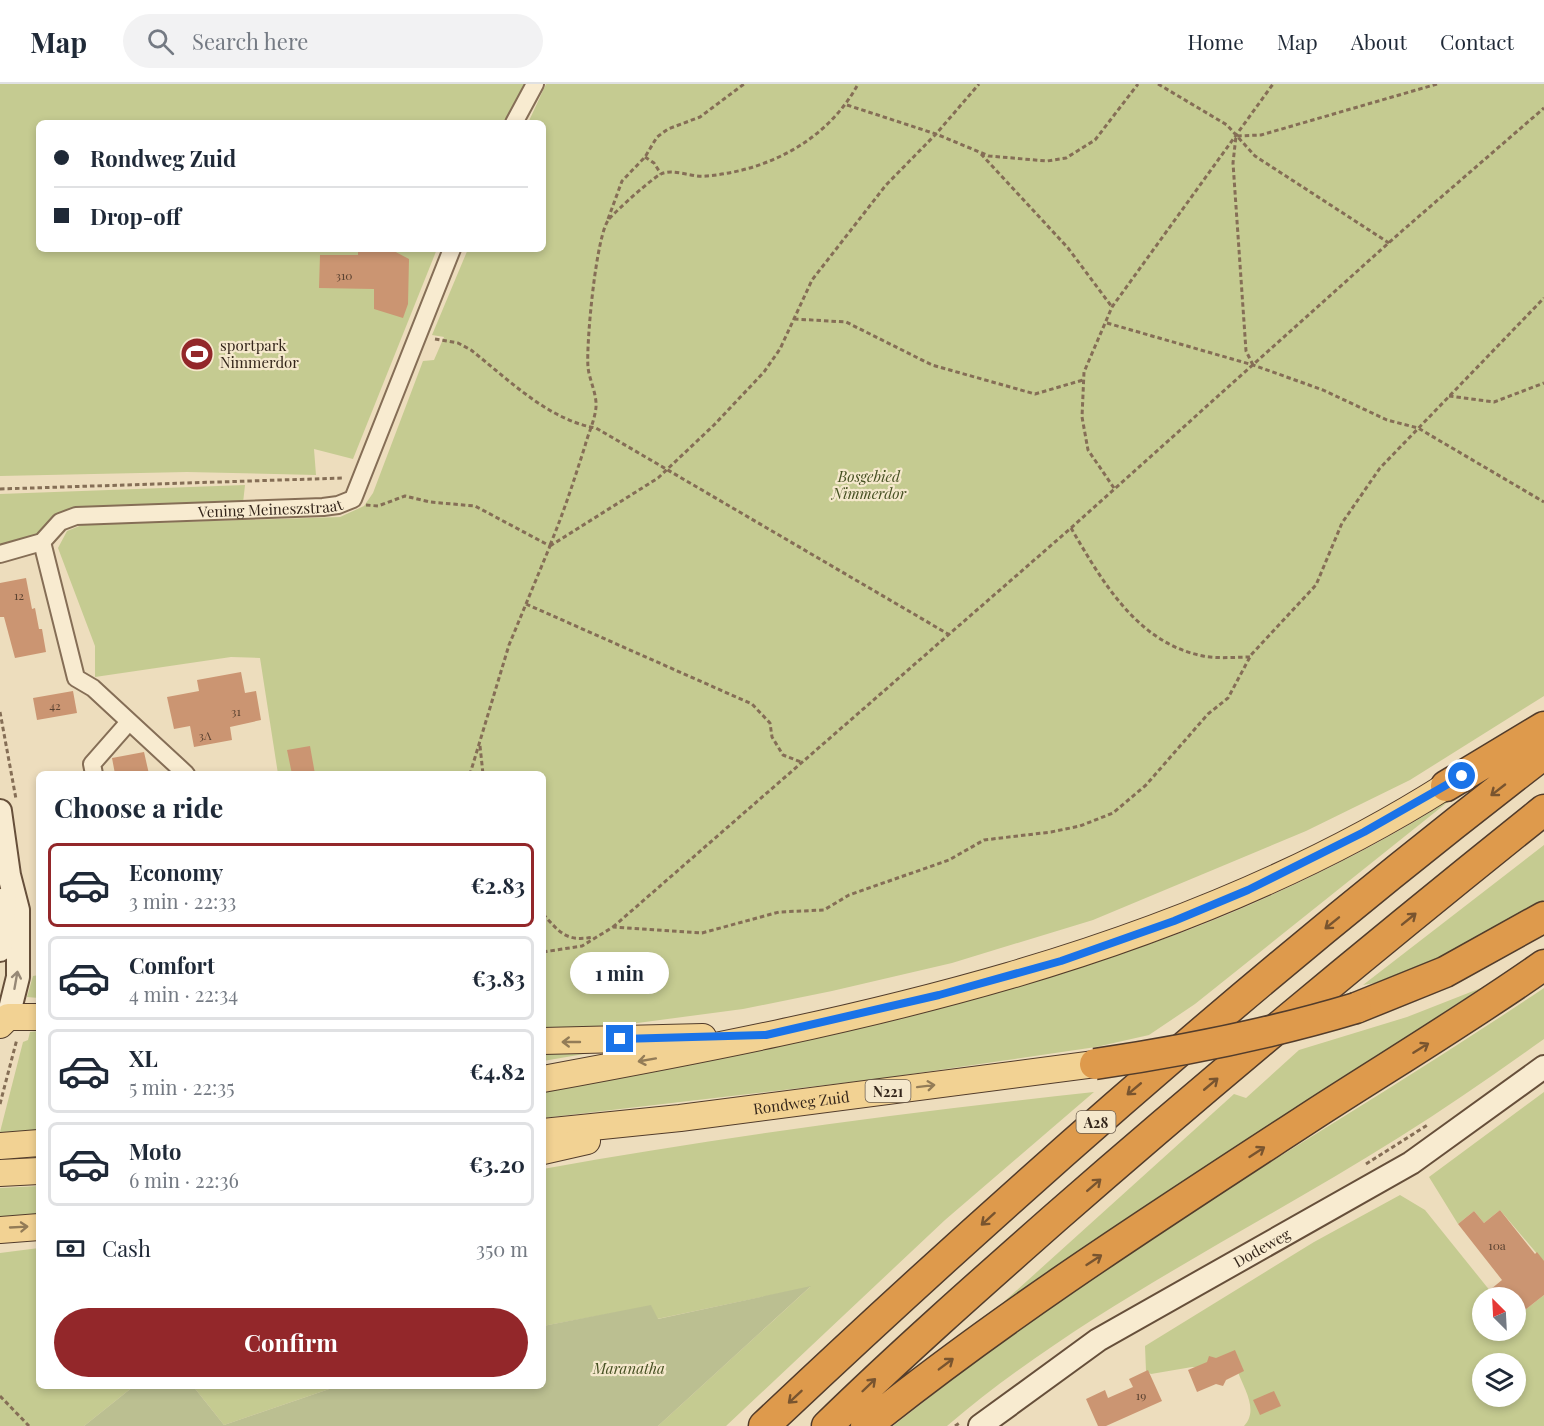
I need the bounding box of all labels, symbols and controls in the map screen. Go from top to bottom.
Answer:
search box [123,14,543,68]
text: Map [30,23,87,60]
icon: search [144,25,177,58]
text: Search here [192,26,308,56]
text: Home [1188,27,1244,55]
text: Map [1277,27,1318,55]
text: About [1351,27,1407,55]
text: Contact [1440,27,1514,55]
text: Rondweg Zuid [90,143,236,173]
text: Drop-off [90,201,181,231]
house number: 310 [335,267,353,283]
place label: sportpark Nimmerdor [220,335,299,372]
sports icon: sportpark Nimmerdor [179,336,215,372]
park label: Bosgebied Nimmerdor [830,466,907,503]
street label: Vening Meineszstraat [197,494,346,522]
house number: 12 [14,587,24,603]
house number: 42 [49,697,61,713]
house number: 31 [231,703,241,719]
house number: 3A [199,727,212,743]
route start [1448,762,1475,789]
one-way arrow [1490,783,1506,796]
text: Choose a ride [54,789,223,825]
text: Economy [129,857,223,887]
icon: car [57,858,111,912]
text: €2.83 [471,870,525,900]
text: 3 min · 22:33 [129,887,236,914]
one-way arrow [1401,912,1417,925]
one-way arrow [1324,917,1340,930]
text: Comfort [129,950,215,980]
icon: car [57,951,111,1005]
callout: 1 min [570,952,670,994]
text: 1 min [595,959,644,986]
text: €3.83 [472,963,525,993]
one-way arrow [11,971,22,990]
text: 4 min · 22:34 [129,980,238,1007]
route end [606,1025,633,1052]
one-way arrow [562,1036,582,1048]
one-way arrow [1412,1042,1429,1054]
text: XL [129,1043,158,1073]
icon: car [57,1044,111,1098]
one-way arrow [638,1055,658,1066]
text: €4.82 [470,1056,525,1086]
text: 5 min · 22:35 [129,1073,235,1100]
one-way arrow [1203,1077,1218,1091]
road number: N221 [866,1080,910,1102]
one-way arrow [916,1081,935,1092]
one-way arrow [1127,1082,1142,1096]
street label: Rondweg Zuid [752,1086,851,1118]
road number: A28 [1076,1111,1116,1133]
text: Moto [129,1136,182,1166]
icon: car [57,1137,111,1191]
one-way arrow [1248,1146,1265,1159]
text: €3.20 [469,1149,525,1179]
text: 6 min · 22:36 [129,1166,239,1193]
one-way arrow [1086,1178,1102,1191]
one-way arrow [981,1212,996,1226]
one-way arrow [9,1222,29,1233]
street label: Dodeweg [1230,1223,1294,1271]
icon: cash [54,1232,87,1265]
text: Cash [102,1233,151,1263]
text: 350 m [476,1235,528,1262]
house number: 10a [1488,1237,1506,1253]
one-way arrow [1085,1253,1102,1265]
north arrow [1472,1287,1526,1341]
map controls [1472,1287,1526,1407]
button: Confirm [54,1308,528,1377]
button: layers [1472,1353,1526,1407]
park label: Maranatha [592,1358,665,1378]
one-way arrow [937,1358,953,1371]
one-way arrow [861,1378,876,1393]
house number: 19 [1136,1387,1146,1403]
one-way arrow [787,1390,802,1404]

